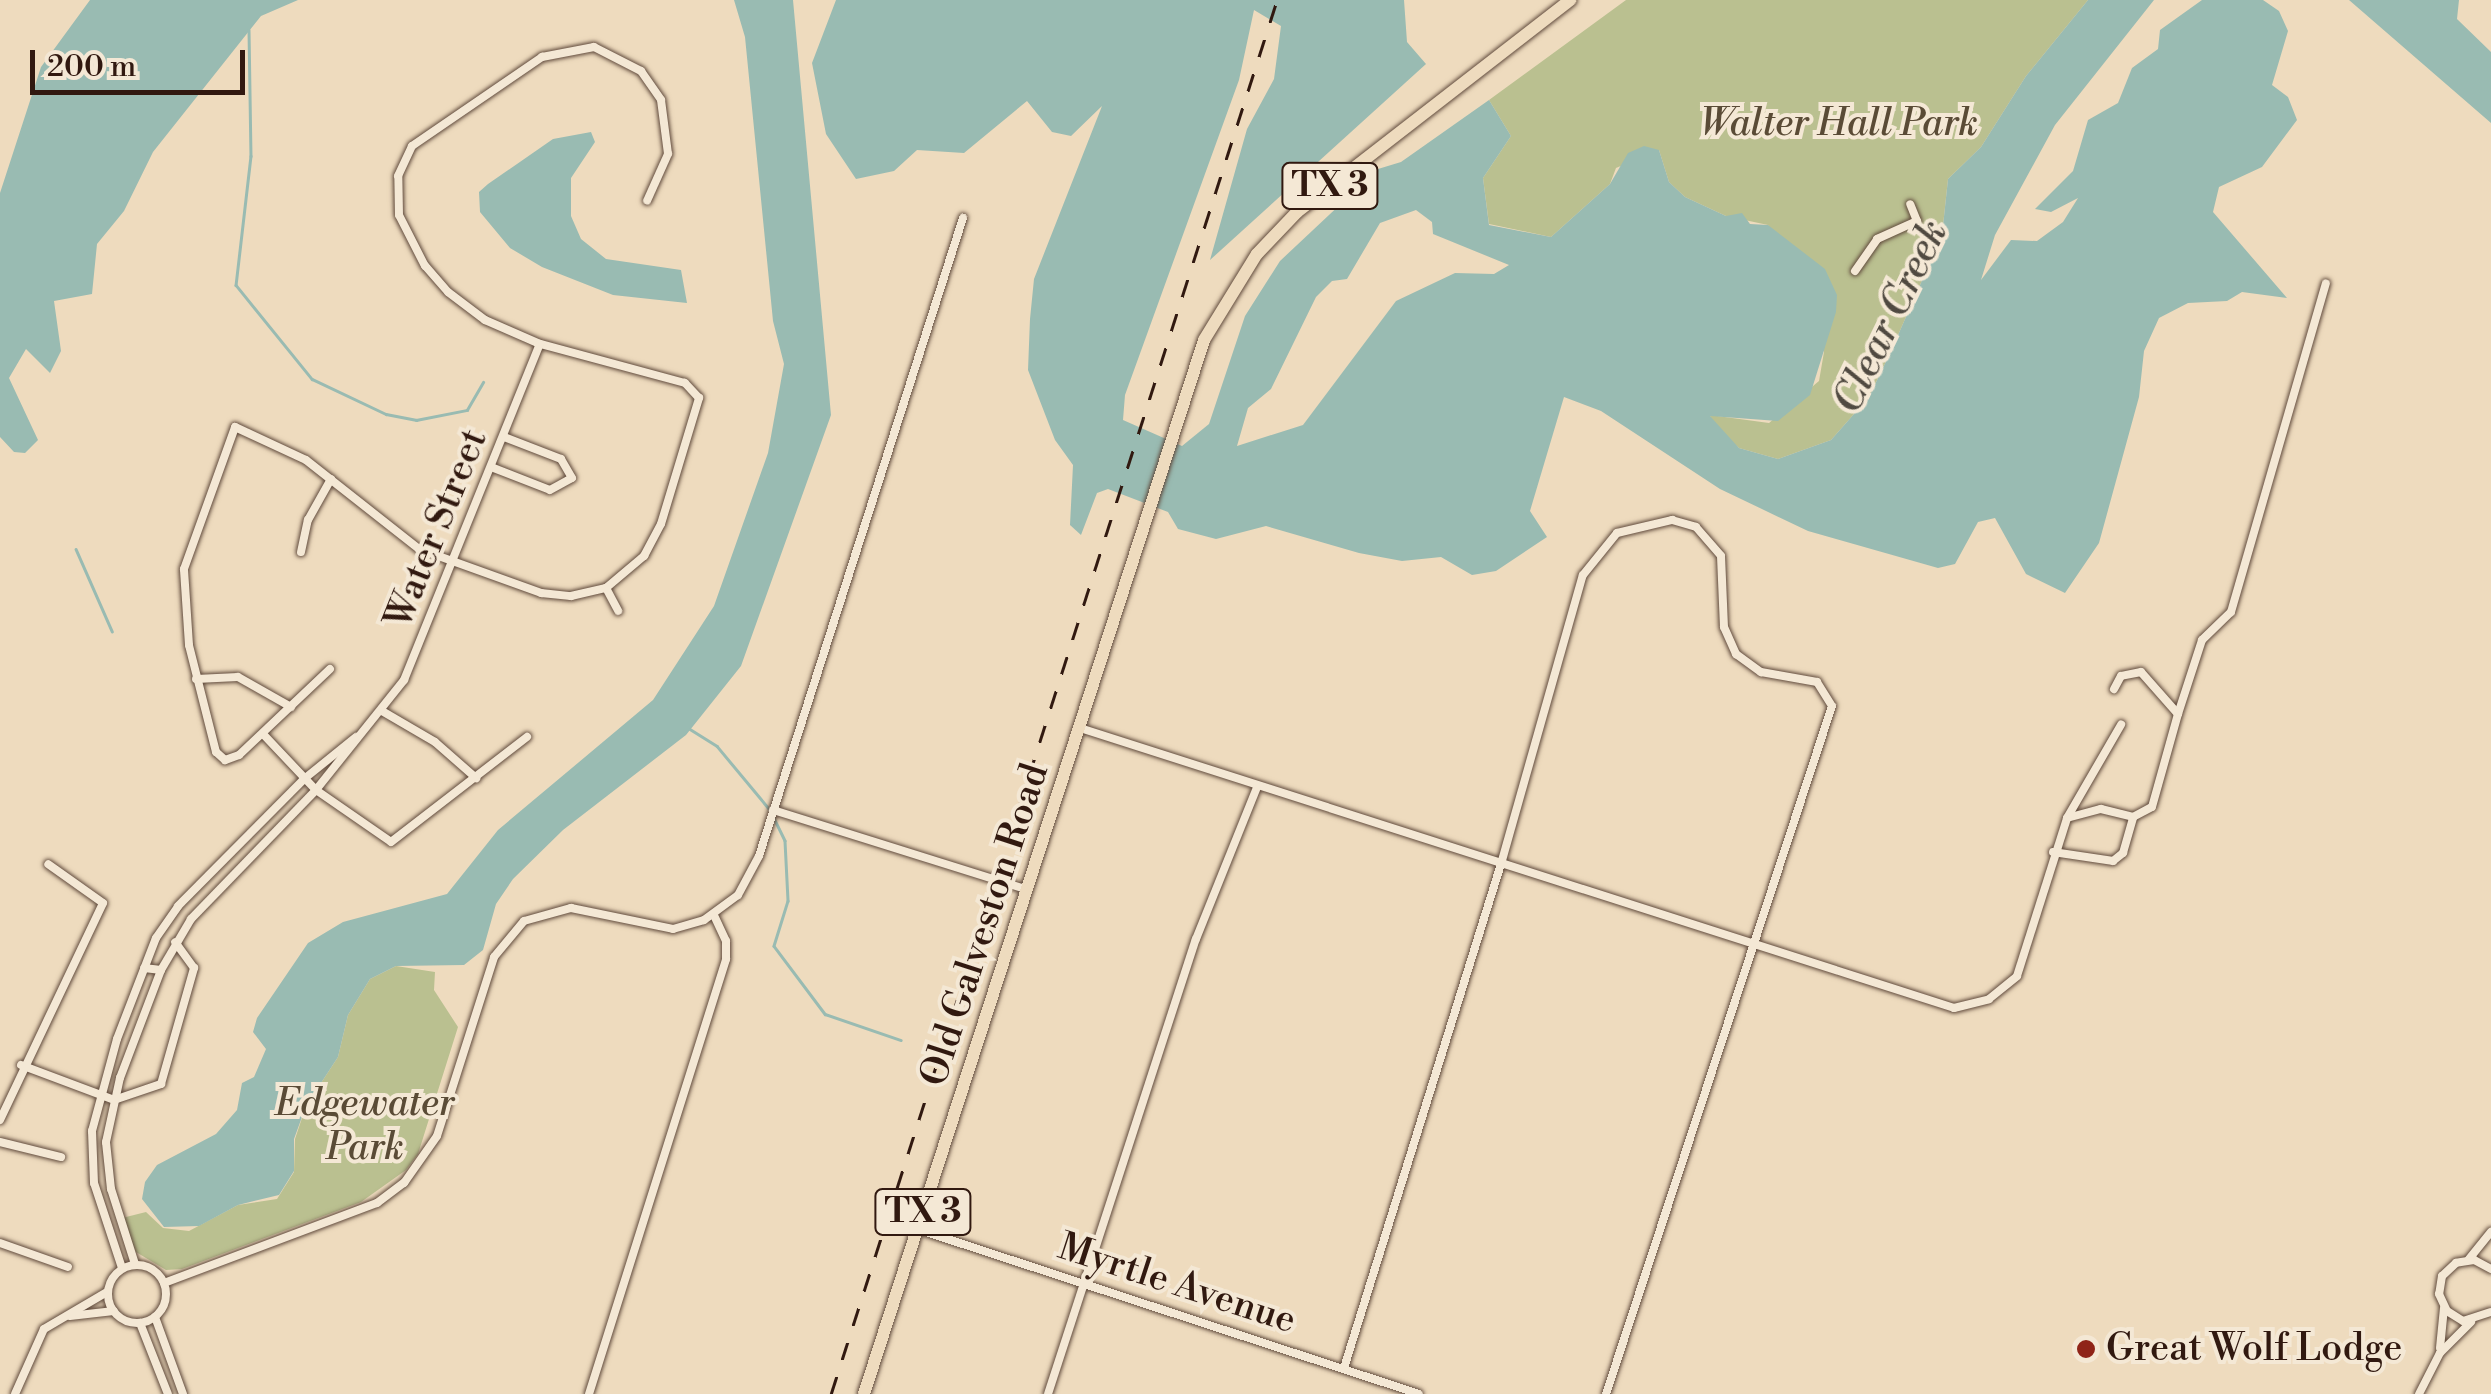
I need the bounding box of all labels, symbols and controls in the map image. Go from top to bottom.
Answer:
scale bar [35,30,250,92]
text: 200 m [47,48,136,86]
park label: Walter Hall Park [1700,101,1978,147]
road number: TX 3 [1280,156,1380,216]
water label: Clear Creek [1824,213,1958,421]
street label: Water Street [376,423,498,635]
street label: Old Galveston Road [911,758,1059,1092]
park label: Edgewater Park [275,1081,455,1170]
road number: TX 3 [873,1182,973,1242]
street label: Myrtle Avenue [1053,1224,1301,1344]
place label: Great Wolf Lodge [2106,1326,2402,1372]
marker: Great Wolf Lodge [2075,1338,2097,1360]

